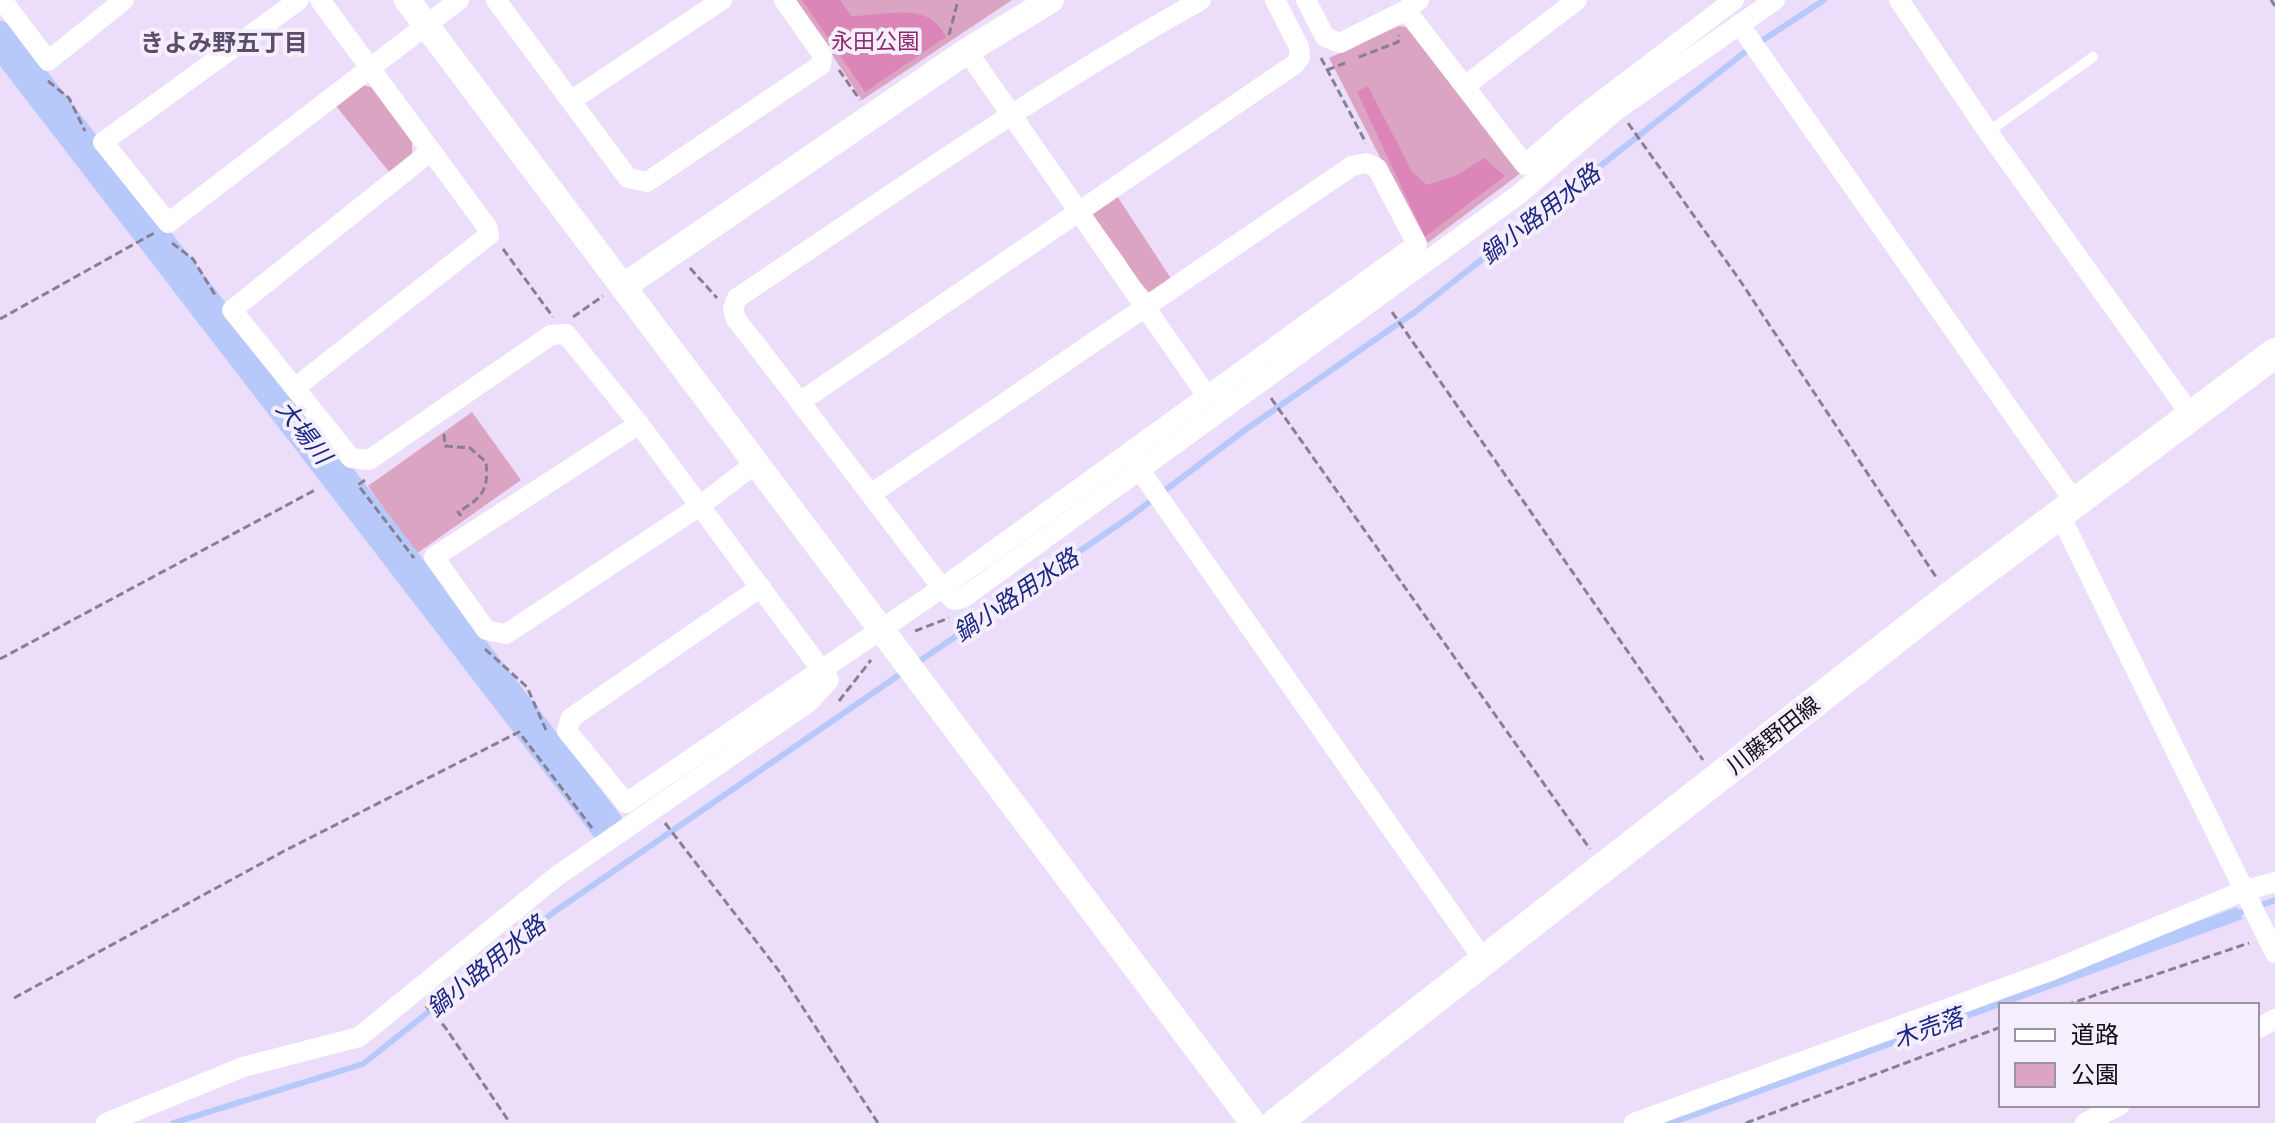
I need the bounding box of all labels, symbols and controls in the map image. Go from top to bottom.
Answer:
district label: きよみ野五丁目 [140,27,308,58]
park label: 永田公園 [831,27,919,55]
water label: 鍋小路用水路 [1474,156,1608,271]
water label: 大場川 [270,394,340,472]
water label: 鍋小路用水路 [948,541,1086,648]
street label: 川藤野田線 [1721,690,1825,780]
water label: 鍋小路用水路 [420,907,553,1023]
water label: 木売落 [1889,1000,1971,1055]
legend [1999,1003,2259,1107]
text: 道路 [2071,1019,2119,1050]
text: 公園 [2071,1059,2119,1090]

